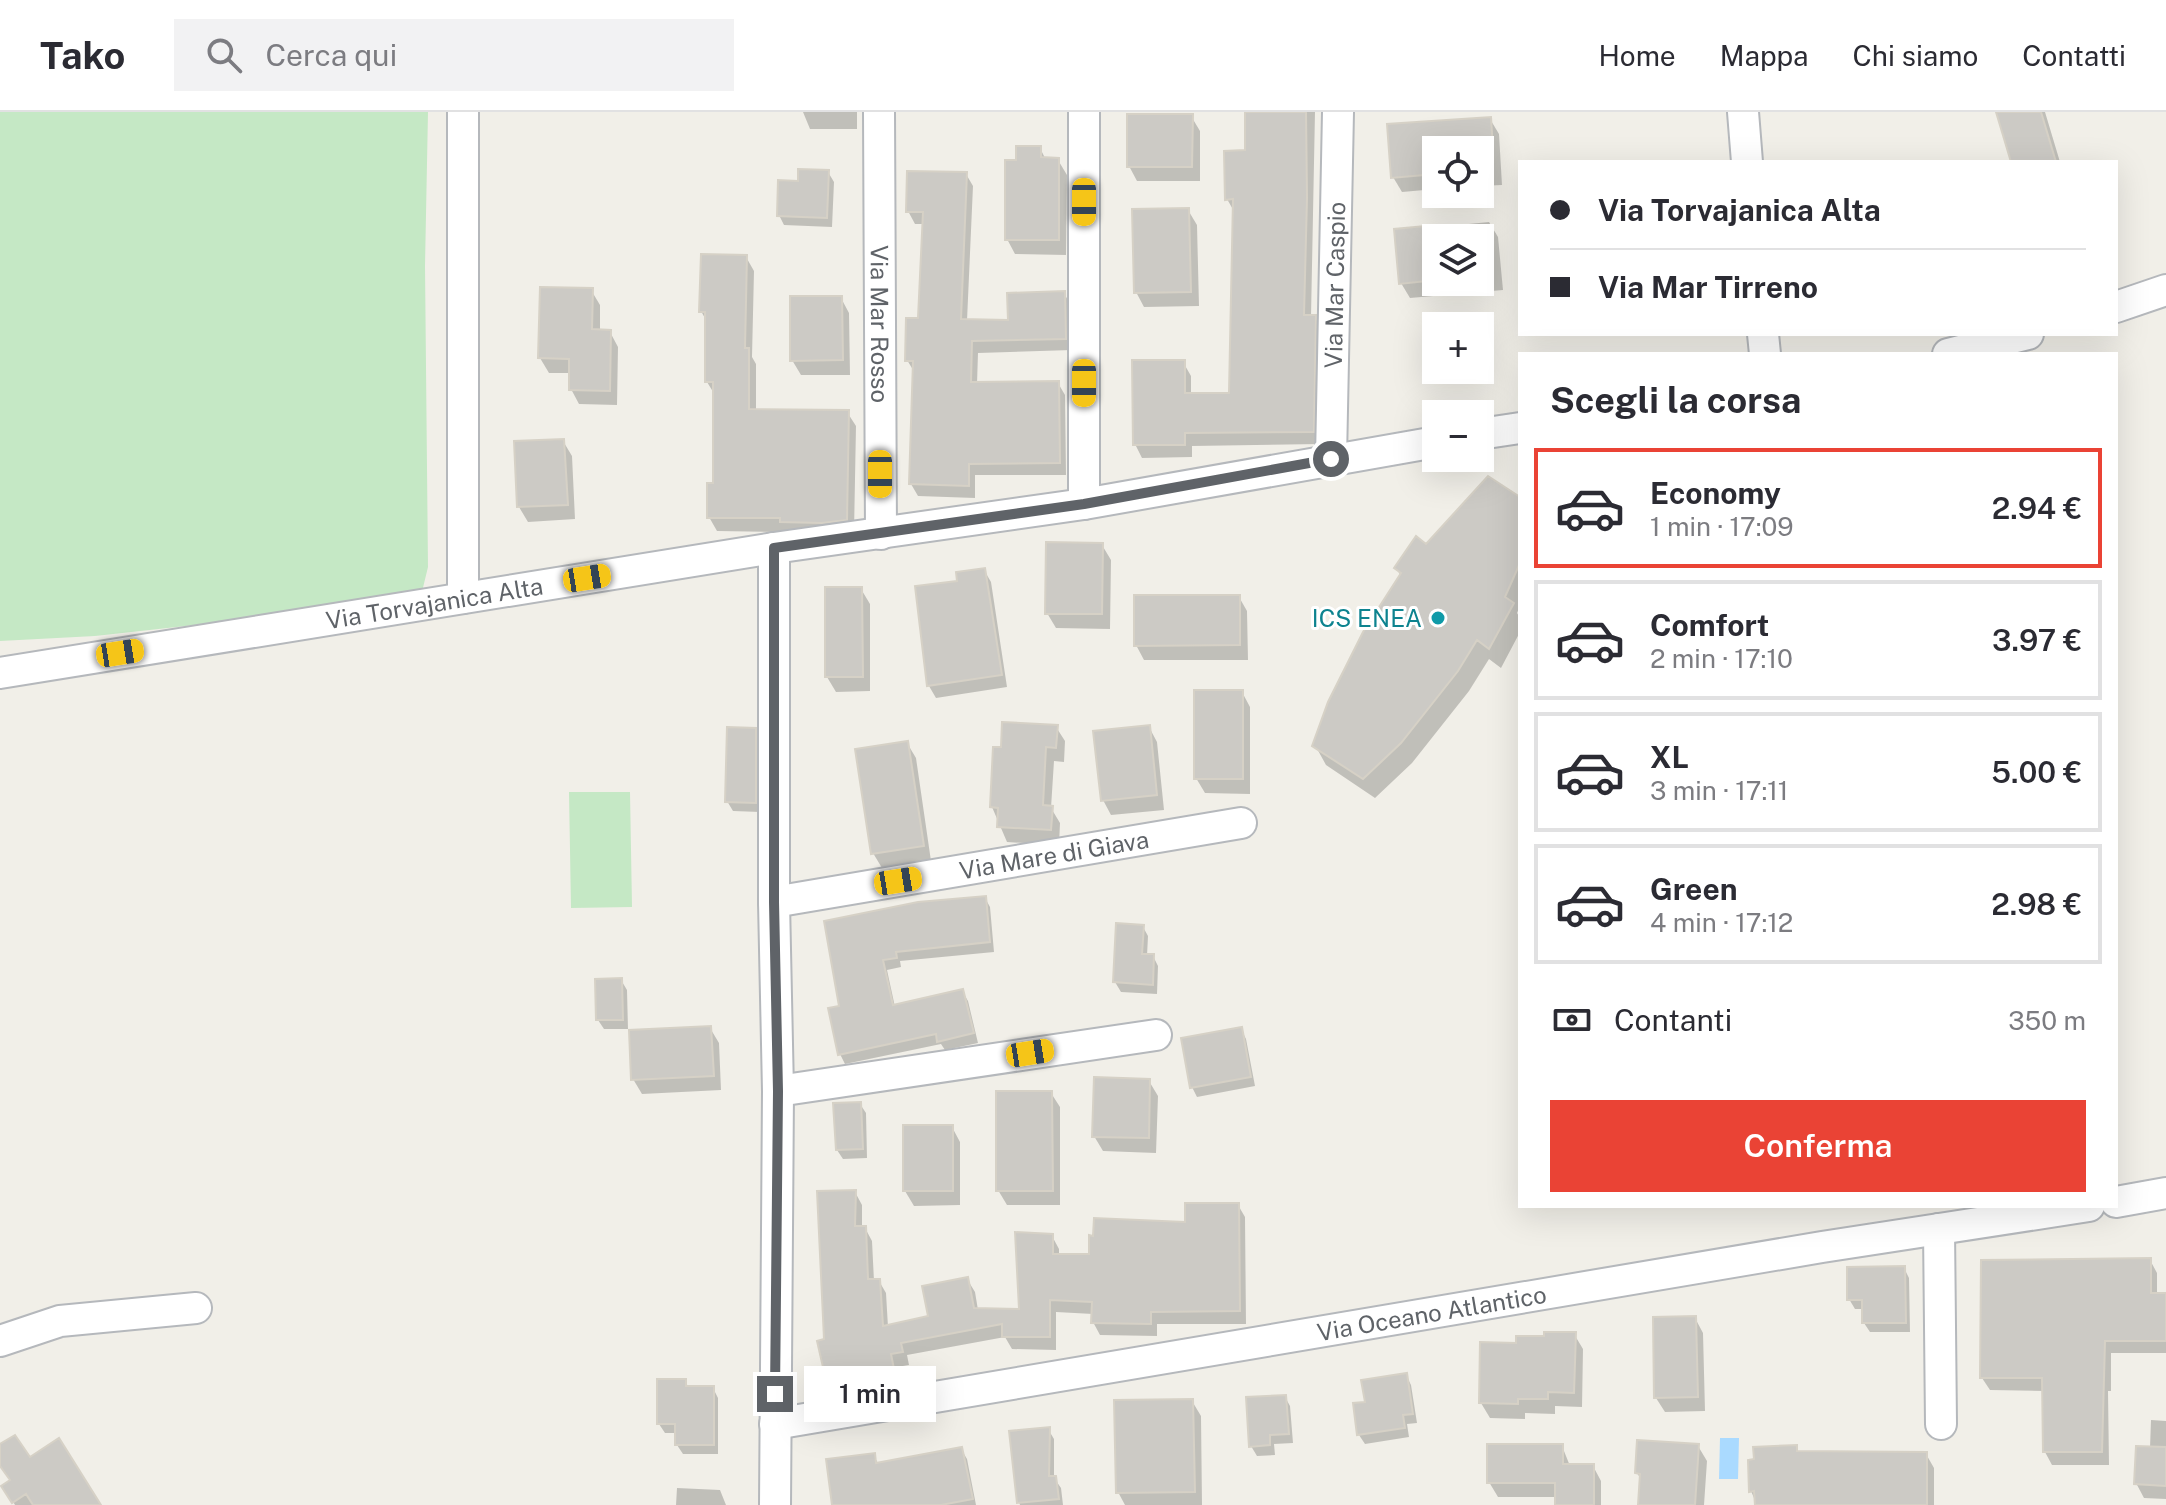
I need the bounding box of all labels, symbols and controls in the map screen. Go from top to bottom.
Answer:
search box [174,19,734,91]
text: Tako [40,33,126,78]
icon: search [202,33,246,77]
text: Cerca qui [266,37,397,73]
text: Home [1599,39,1676,72]
text: Mappa [1720,39,1809,72]
text: Chi siamo [1853,39,1978,72]
text: Contatti [2022,39,2126,72]
map controls [1422,136,1494,472]
button: locate [1422,136,1494,208]
car [1072,178,1096,226]
text: Via Torvajanica Alta [1598,192,1881,228]
street label: Via Mar Caspio [1319,202,1350,369]
button: layers [1422,224,1494,296]
street label: Via Mar Rosso [866,245,894,403]
text: Via Mar Tirreno [1598,269,1818,305]
button: + [1422,312,1494,384]
car [1072,359,1096,407]
text: Scegli la corsa [1550,379,1801,421]
button: − [1422,400,1494,472]
route start [1313,441,1349,477]
car [868,450,892,498]
icon: car [1554,472,1626,544]
text: Economy [1650,475,1781,511]
text: 2.94 € [1992,490,2082,526]
text: 1 min · 17:09 [1650,511,1793,542]
car [561,562,613,594]
street label: Via Torvajanica Alta [324,572,545,634]
place label: ICS ENEA [1312,604,1422,632]
icon: car [1554,604,1626,676]
text: Comfort [1650,607,1769,643]
marker: ICS ENEA [1429,609,1447,627]
text: 3.97 € [1992,622,2082,658]
car [94,637,146,669]
text: 2 min · 17:10 [1650,643,1793,674]
icon: car [1554,736,1626,808]
text: XL [1650,739,1689,775]
text: 5.00 € [1991,754,2082,790]
text: 3 min · 17:11 [1650,775,1788,806]
street label: Via Mare di Giava [957,825,1151,884]
car [872,865,924,897]
icon: car [1554,868,1626,940]
text: Green [1650,871,1737,907]
text: 2.98 € [1991,886,2082,922]
text: 4 min · 17:12 [1650,907,1793,938]
icon: cash [1550,998,1594,1042]
text: Contanti [1614,1002,1732,1038]
text: 350 m [2008,1005,2086,1036]
car [1004,1037,1056,1069]
button: Conferma [1550,1100,2086,1192]
street label: Via Oceano Atlantico [1315,1280,1548,1346]
callout: 1 min [803,1366,935,1422]
route end [757,1376,793,1412]
text: 1 min [839,1378,901,1409]

